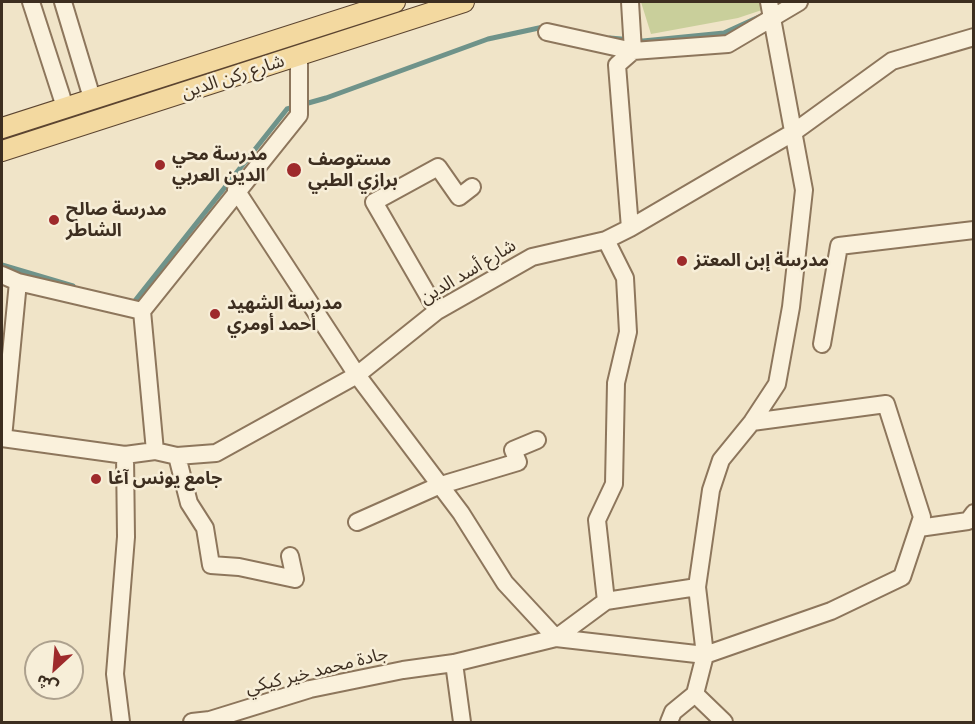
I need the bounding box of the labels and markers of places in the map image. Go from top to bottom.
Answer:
place label: مدرسة محي الدين العربي [172,144,268,186]
place label: مستوصف برازي الطبي [308,149,398,192]
marker: مدرسة محي الدين العربي [153,158,167,172]
marker: مستوصف برازي الطبي [285,161,303,179]
place label: مدرسة صالح الشاطر [66,199,167,242]
marker: مدرسة صالح الشاطر [47,213,61,227]
place label: مدرسة إبن المعتز [694,250,829,272]
marker: مدرسة إبن المعتز [675,254,689,268]
place label: مدرسة الشهيد أحمد أومري [227,293,342,336]
marker: مدرسة الشهيد أحمد أومري [208,307,222,321]
place label: جامع يونس آغا [108,468,222,490]
marker: جامع يونس آغا [89,472,103,486]

